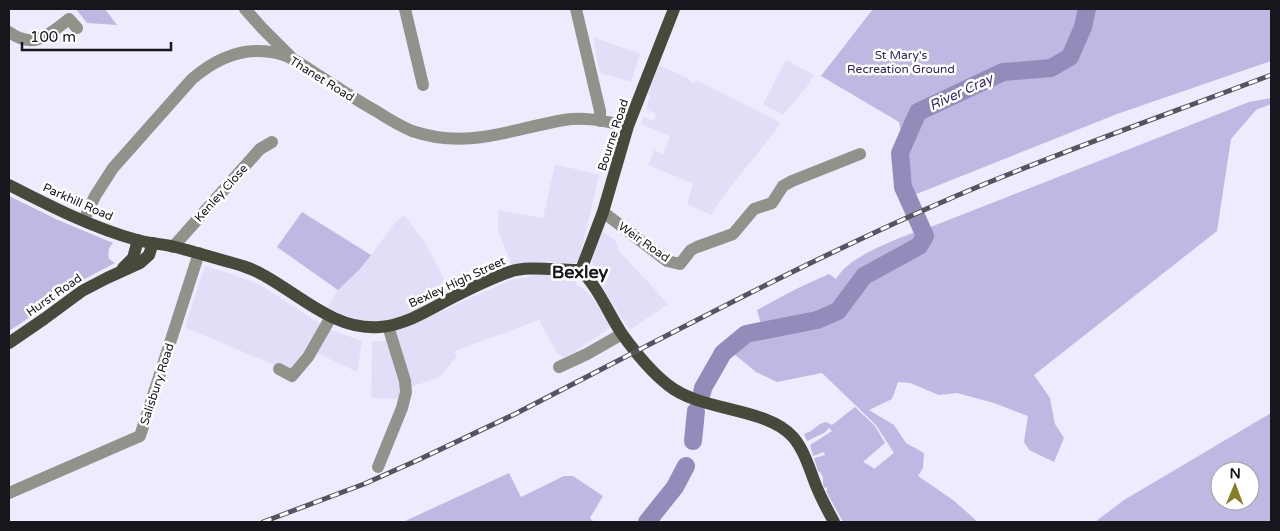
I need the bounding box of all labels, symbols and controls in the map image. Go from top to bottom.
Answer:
scale bar [22,20,171,52]
text: 100 m [30,28,76,46]
park label: St Mary's Recreation Ground [847,48,955,76]
street label: Thanet Road [287,54,357,104]
water label: River Cray [927,69,997,114]
street label: Bourne Road [595,97,631,173]
street label: Kenley Close [192,161,251,225]
street label: Parkhill Road [41,180,115,224]
street label: Weir Road [616,219,672,265]
street label: Bexley High Street [406,253,508,311]
district label: Bexley [552,261,609,283]
street label: Hurst Road [24,271,84,319]
street label: Salisbury Road [137,341,177,427]
north arrow [1210,461,1260,511]
text: N [1229,465,1241,482]

